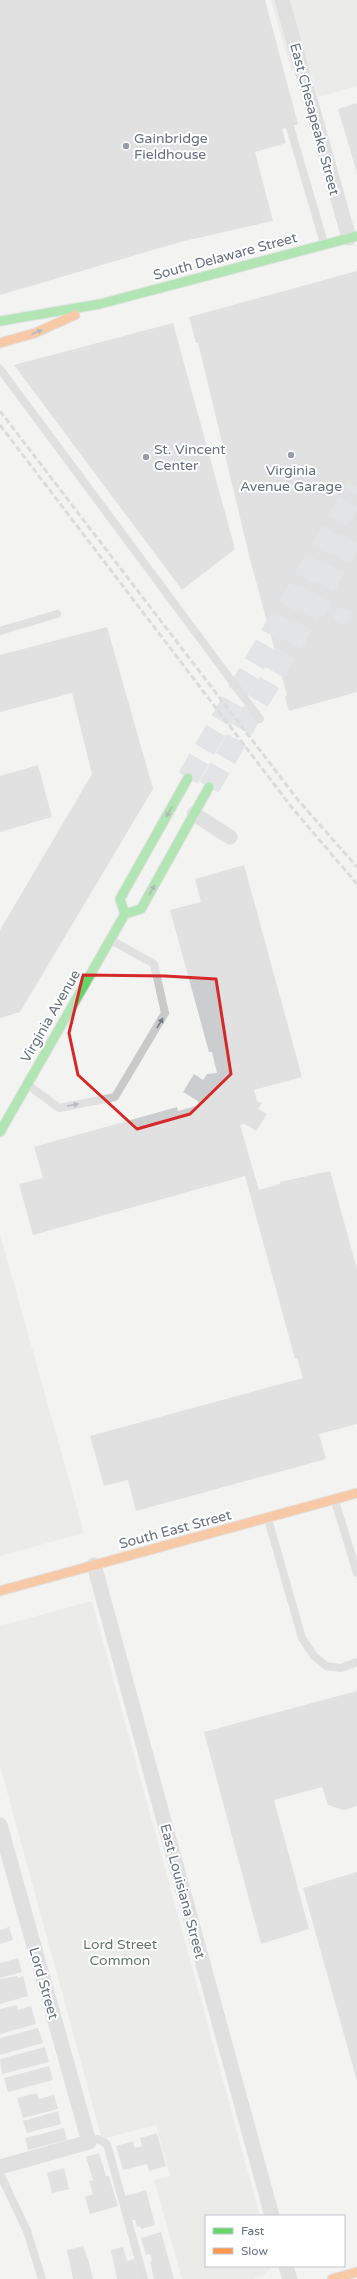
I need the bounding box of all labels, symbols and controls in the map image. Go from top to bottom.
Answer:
street label: East Chesapeake Street [286,41,343,198]
place label: Gainbridge Fieldhouse [134,130,208,163]
marker: Gainbridge Fieldhouse [121,141,131,151]
street label: South Delaware Street [151,229,300,284]
one-way arrow [32,328,44,334]
place label: St. Vincent Center [154,441,226,474]
marker: Virginia Avenue Garage [286,450,296,460]
marker: St. Vincent Center [141,452,151,462]
place label: Virginia Avenue Garage [240,462,342,495]
one-way arrow [166,806,173,818]
one-way arrow [149,884,155,896]
street label: Virginia Avenue [17,967,84,1066]
one-way arrow [156,1017,163,1029]
one-way arrow [66,1102,79,1108]
street label: South East Street [117,1506,234,1553]
street label: East Louisiana Street [156,1822,209,1961]
park label: Lord Street Common [83,1936,158,1969]
street label: Lord Street [25,1945,62,2022]
legend [205,2215,345,2267]
text: Fast [241,2224,265,2238]
text: Slow [241,2244,268,2258]

